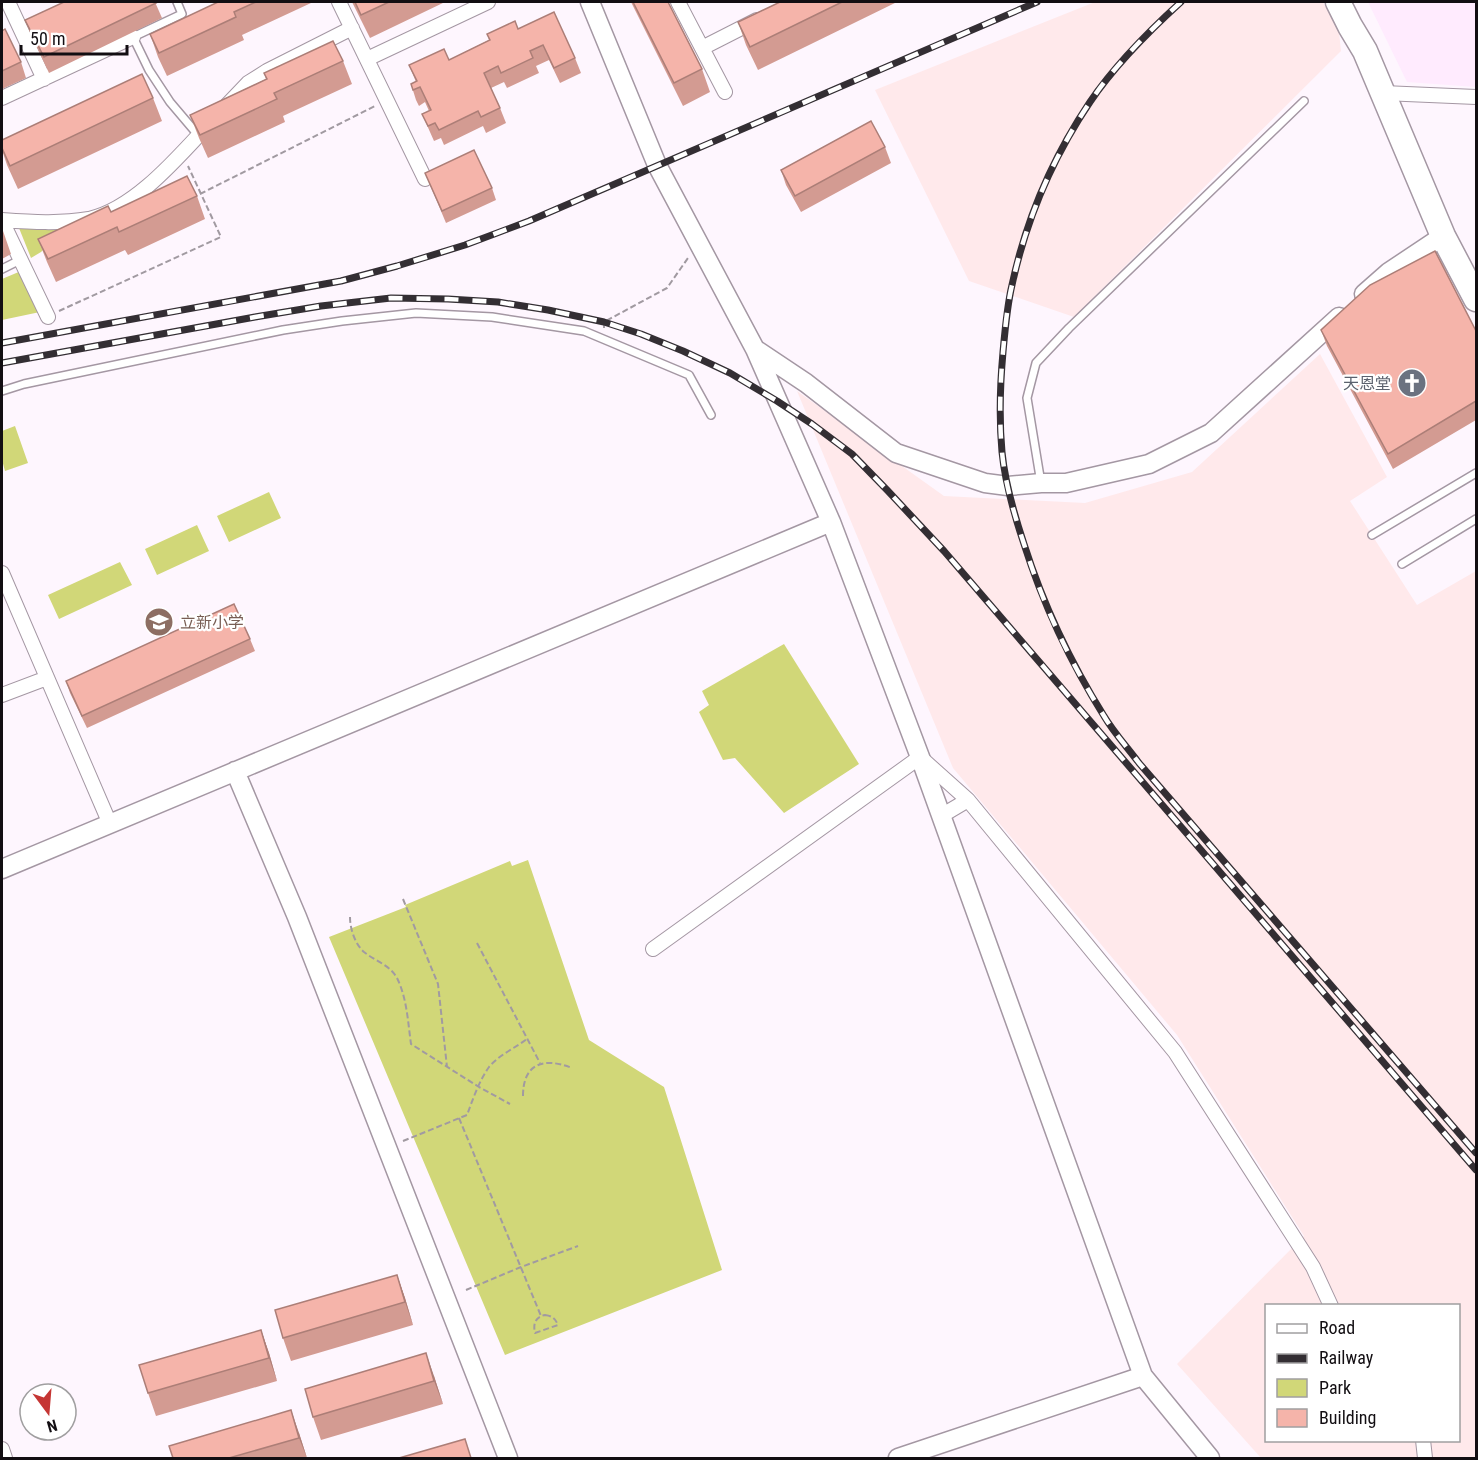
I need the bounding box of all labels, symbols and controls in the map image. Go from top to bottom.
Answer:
scale bar [21,18,128,56]
text: 50 m [30,28,65,49]
church icon: 天恩堂 [1396,367,1428,399]
place label: 天恩堂 [1343,374,1391,393]
school or university icon: 立新小学 [143,606,175,638]
place label: 立新小学 [180,613,244,632]
legend [1265,1304,1460,1442]
text: Road [1319,1317,1355,1338]
text: Railway [1319,1347,1374,1368]
text: Park [1319,1377,1351,1398]
north arrow [18,1382,78,1442]
text: Building [1319,1407,1376,1428]
text: N [45,1415,59,1436]

